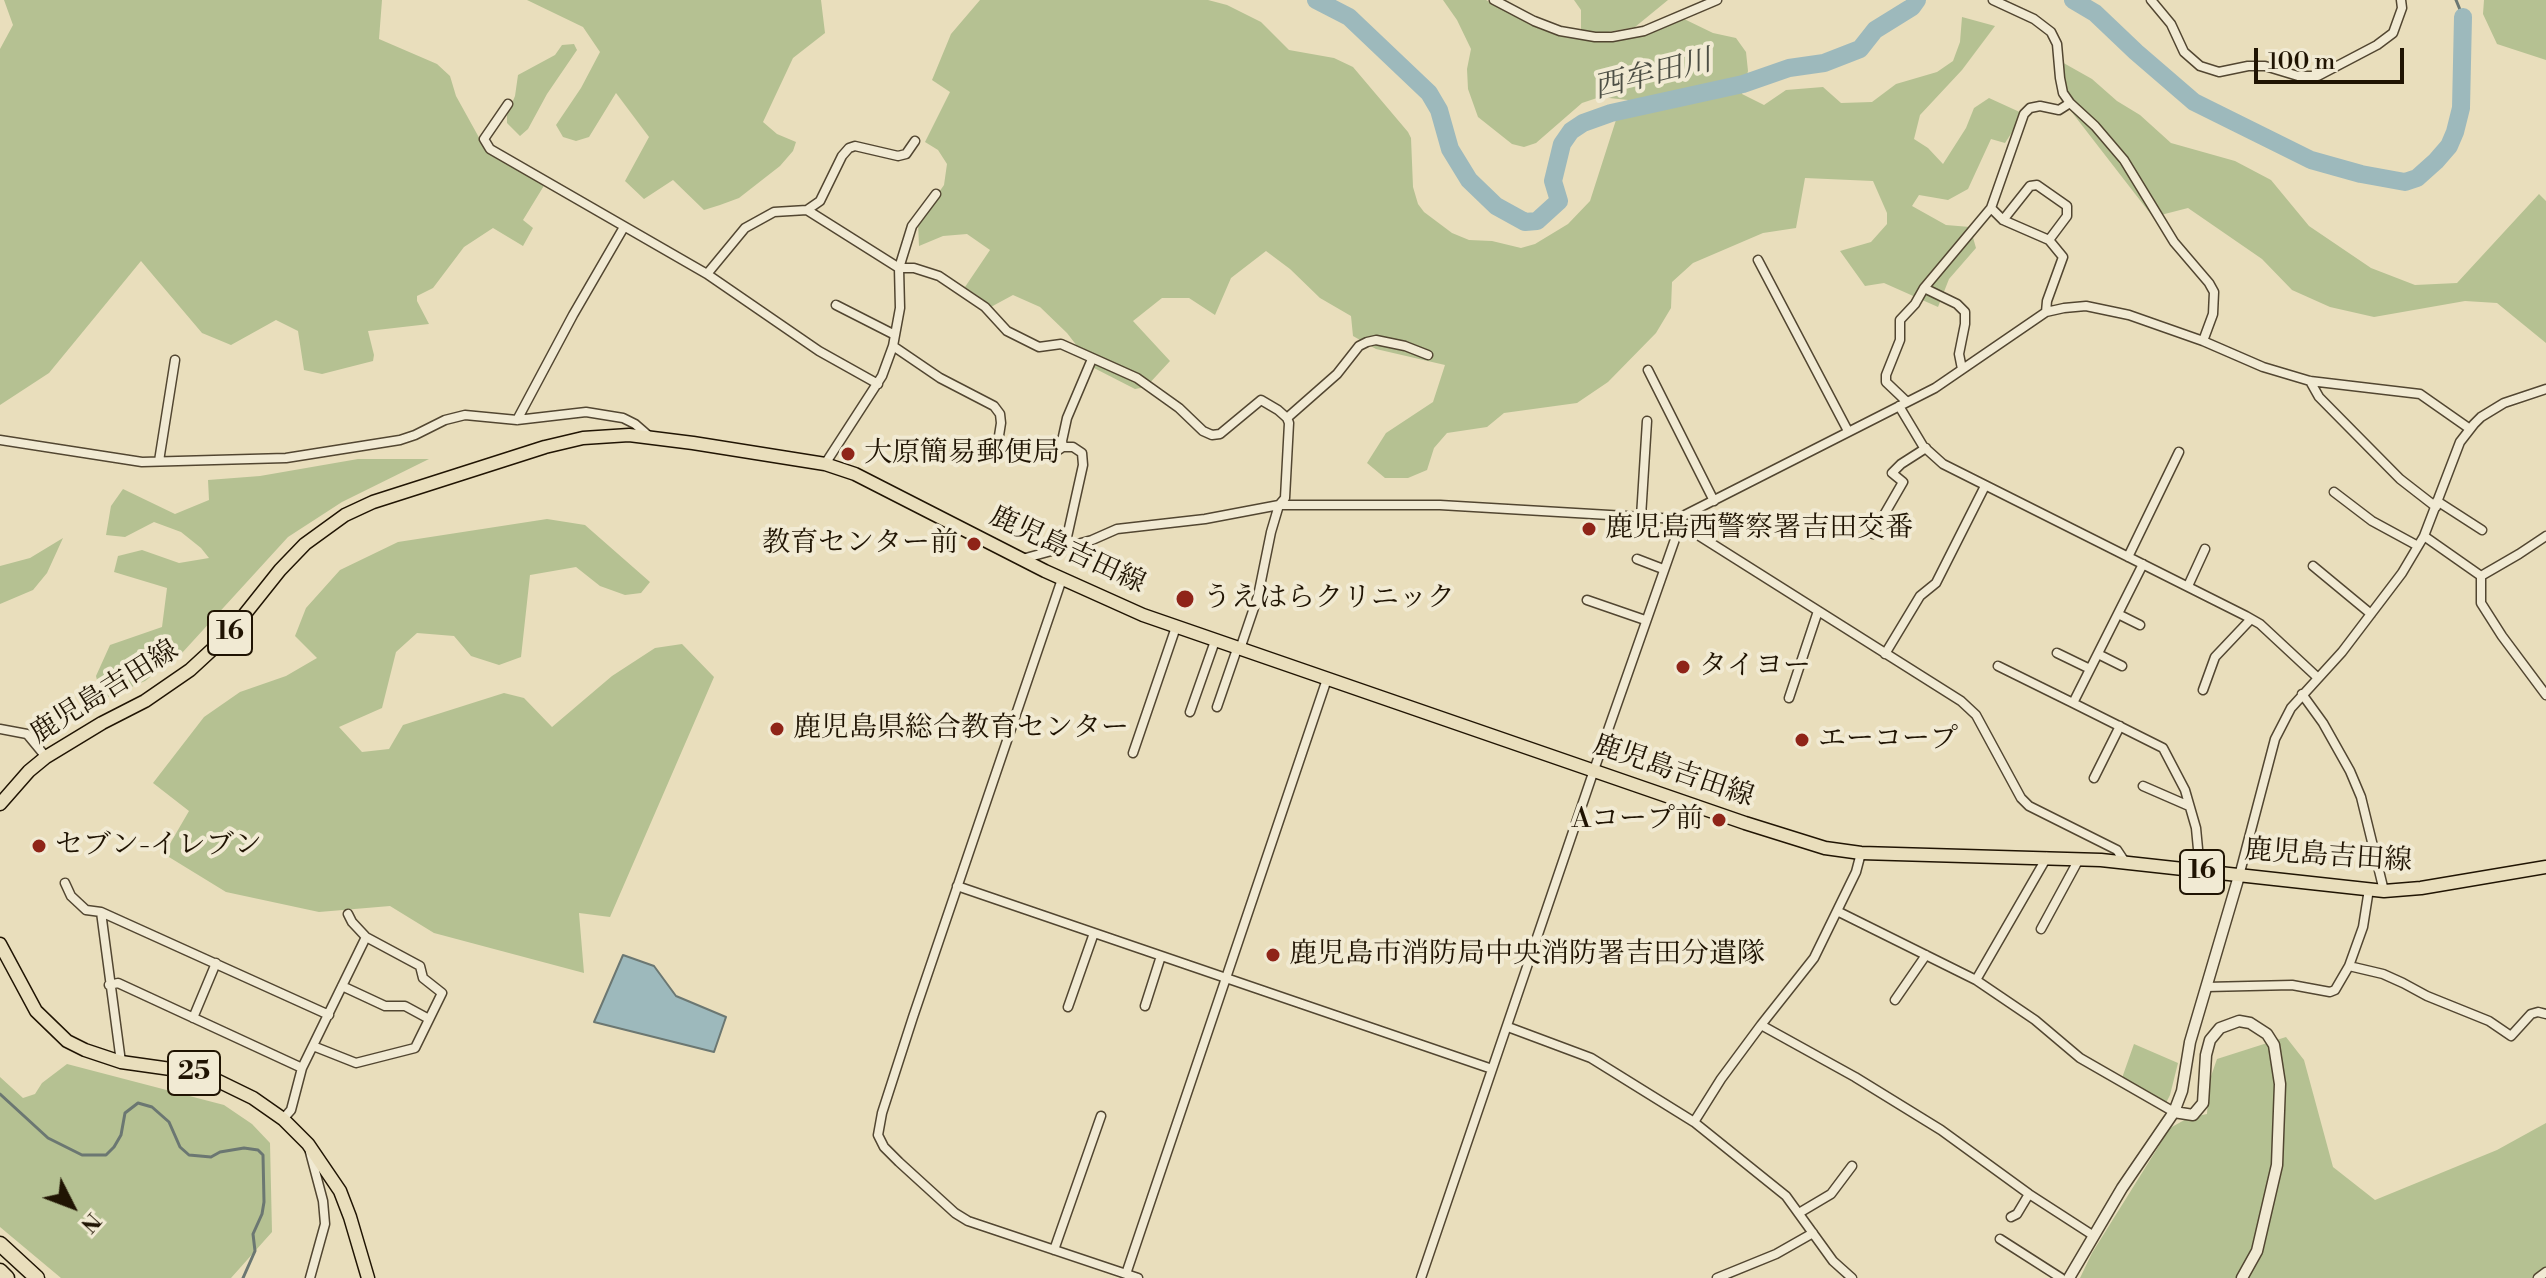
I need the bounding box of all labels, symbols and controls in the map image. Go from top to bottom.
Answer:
scale bar [2258,32,2408,82]
water label: 西牟田川 [1590,44,1716,108]
text: 100 m [2268,47,2335,77]
place label: 大原簡易郵便局 [864,437,1060,471]
marker: 大原簡易郵便局 [839,445,857,463]
street label: 鹿児島吉田線 [984,500,1150,602]
place label: 鹿児島西警察署吉田交番 [1605,512,1913,546]
marker: 鹿児島西警察署吉田交番 [1580,520,1598,538]
place label: 教育センター前 [762,527,958,561]
marker: 教育センター前 [965,535,983,553]
place label: うえはらクリニック [1203,582,1455,616]
marker: うえはらクリニック [1174,588,1196,610]
road number: 16 [208,611,252,655]
street label: 鹿児島吉田線 [25,634,185,752]
place label: タイヨー [1699,650,1811,684]
marker: タイヨー [1674,658,1692,676]
place label: 鹿児島県総合教育センター [793,712,1129,746]
marker: 鹿児島県総合教育センター [768,720,786,738]
place label: エーコープ [1818,723,1958,757]
street label: 鹿児島吉田線 [1588,729,1758,815]
marker: エーコープ [1793,731,1811,749]
place label: Aコープ前 [1572,803,1703,837]
marker: Aコープ前 [1710,811,1728,829]
place label: セブン-イレブン [55,829,262,863]
street label: 鹿児島吉田線 [2243,834,2413,880]
marker: セブン-イレブン [30,837,48,855]
road number: 16 [2180,850,2224,894]
place label: 鹿児島市消防局中央消防署吉田分遣隊 [1289,938,1765,972]
marker: 鹿児島市消防局中央消防署吉田分遣隊 [1264,946,1282,964]
road number: 25 [168,1051,220,1095]
north arrow [32,1166,112,1246]
text: N [74,1207,106,1238]

